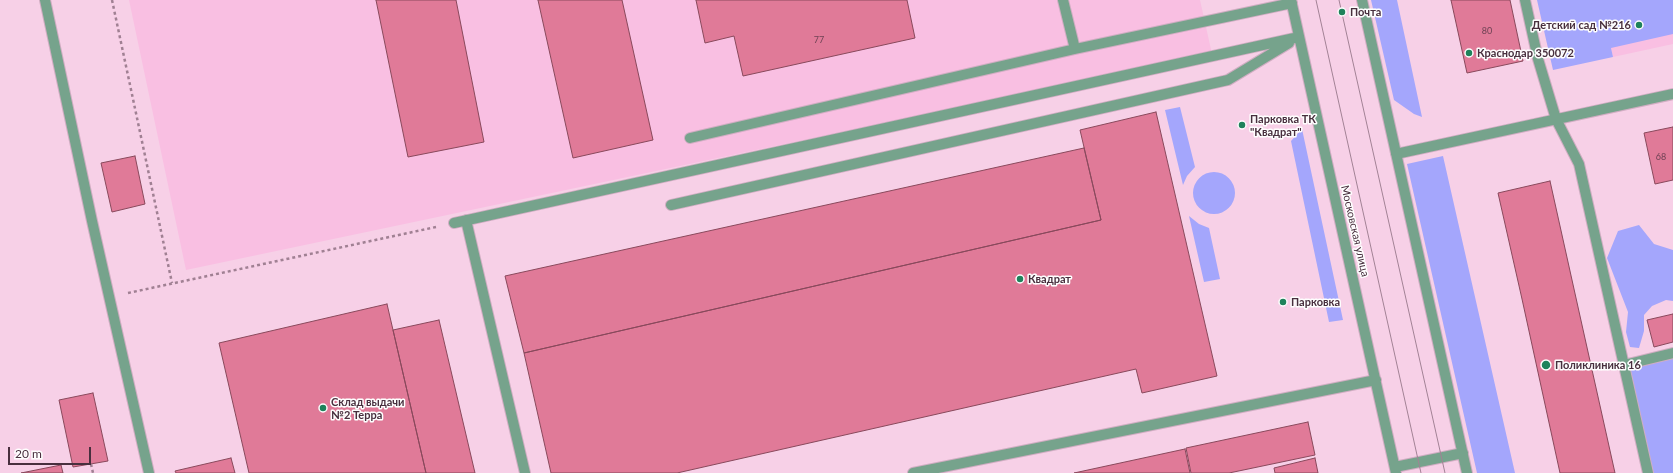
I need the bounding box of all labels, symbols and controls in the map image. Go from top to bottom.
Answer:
place label: Почта [1350,5,1381,19]
marker: Почта [1337,7,1347,17]
place label: Детский сад №216 [1532,18,1631,32]
marker: Детский сад №216 [1634,20,1644,30]
house number: 80 [1482,26,1492,36]
house number: 77 [814,35,824,45]
place label: Краснодар 350072 [1477,46,1574,60]
marker: Краснодар 350072 [1464,48,1474,58]
place label: Парковка ТК "Квадрат" [1250,112,1316,138]
marker: Парковка ТК "Квадрат" [1237,120,1247,130]
house number: 68 [1656,152,1666,162]
street label: Московская улица [1338,184,1372,278]
place label: Квадрат [1028,272,1071,286]
marker: Квадрат [1015,274,1025,284]
place label: Парковка [1291,295,1340,309]
marker: Парковка [1278,297,1288,307]
place label: Поликлиника 16 [1555,358,1641,372]
marker: Поликлиника 16 [1540,359,1552,371]
place label: Склад выдачи №2 Терра [331,395,404,421]
marker: Склад выдачи №2 Терра [318,403,328,413]
scale bar [10,439,93,465]
text: 20 m [15,446,42,461]

